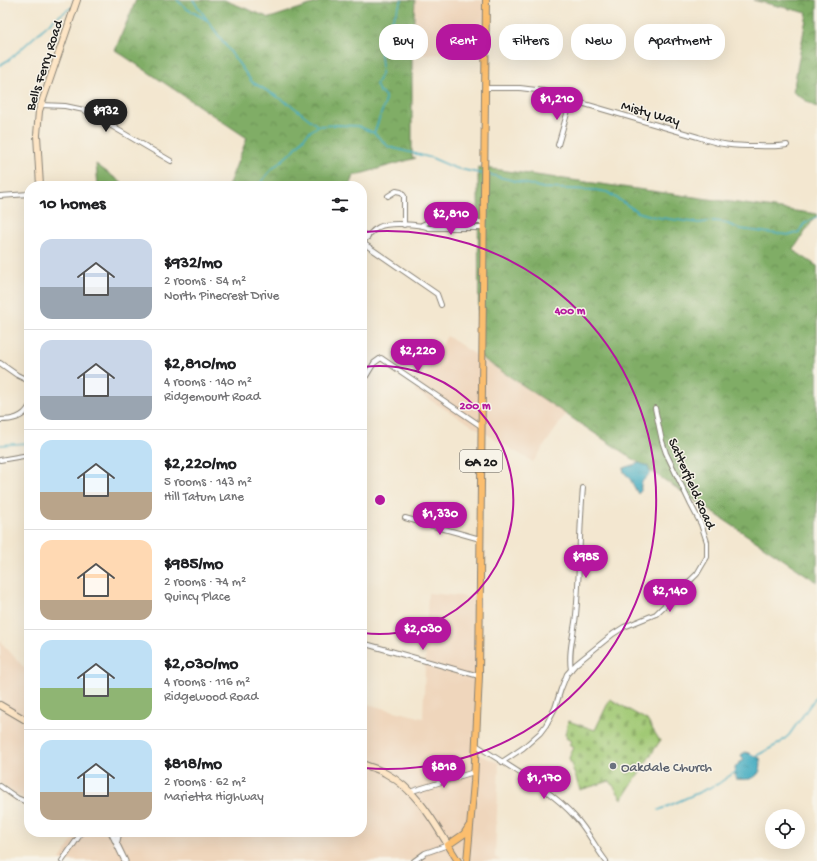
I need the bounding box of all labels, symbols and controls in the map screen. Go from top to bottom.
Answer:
street label: Bells Ferry Road [22,17,69,114]
chip: Buy [379,24,428,60]
chip: Rent [436,24,491,60]
chip: Filters [499,24,563,60]
chip: New [571,24,626,60]
chip: Apartment [634,24,725,60]
pin: $1,210 [524,87,590,121]
text: $1,210 [540,92,574,107]
street label: Misty Way [619,98,682,131]
pin: $932 [82,99,130,133]
text: $932 [93,104,119,119]
icon: filters [329,194,351,216]
text: 10 homes [40,195,106,215]
pin: $2,810 [418,202,484,236]
text: $2,810 [433,207,469,222]
text: $932/mo [164,254,222,274]
icon: home [72,255,120,303]
text: 2 rooms · 54 m² [164,274,246,289]
text: North Pinecrest Drive [164,289,279,304]
text: 400 m [554,305,586,319]
pin: $2,220 [385,339,451,373]
text: $2,220 [400,344,436,359]
text: $2,810/mo [164,355,236,375]
icon: home [72,356,120,404]
text: 4 rooms · 140 m² [164,375,252,390]
text: Ridgemount Road [164,390,260,405]
text: 200 m [460,400,491,414]
street label: Satterfield Road [663,436,719,534]
road number: GA 20 [460,450,502,472]
text: $2,220/mo [164,455,237,475]
icon: home [72,456,120,504]
text: 5 rooms · 143 m² [164,475,252,490]
text: Hill Tatum Lane [164,490,244,505]
centre of rings [373,493,387,507]
pin: $1,330 [407,502,473,536]
text: $1,330 [422,507,458,522]
pin: $985 [562,545,610,579]
text: $985 [573,550,599,565]
text: $985/mo [164,555,223,575]
icon: home [72,556,120,604]
text: 2 rooms · 74 m² [164,575,246,590]
pin: $2,140 [637,579,703,613]
text: $2,140 [652,584,688,599]
text: Quincy Place [164,590,230,605]
pin: $2,030 [390,617,456,651]
text: $2,030 [404,622,442,637]
text: $2,030/mo [164,655,238,675]
icon: home [72,656,120,704]
text: 4 rooms · 116 m² [164,675,250,690]
text: Ridgewood Road [164,690,258,705]
text: $818/mo [164,755,222,775]
pin: $818 [420,755,468,789]
icon: home [72,756,120,804]
text: $818 [431,760,457,775]
place label: Oakdale Church [621,760,712,777]
marker: Oakdale Church [608,761,618,771]
pin: $1,170 [511,766,577,800]
text: $1,170 [527,771,561,786]
text: 2 rooms · 62 m² [164,775,246,790]
text: Marietta Highway [164,790,264,805]
map controls [765,809,805,849]
button: locate [765,809,805,849]

